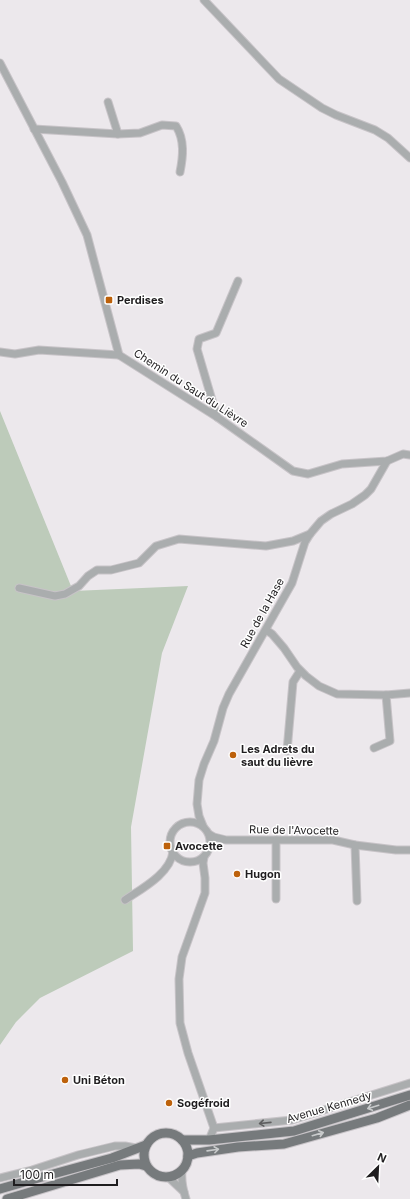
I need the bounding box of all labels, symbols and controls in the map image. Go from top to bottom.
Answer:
place label: Perdises [117,293,164,307]
marker: Perdises [104,295,114,305]
street label: Chemin du Saut du Lièvre [131,346,251,430]
street label: Rue de la Hase [237,576,287,650]
place label: Les Adrets du saut du lièvre [241,742,315,769]
marker: Les Adrets du saut du lièvre [228,750,238,760]
street label: Rue de l'Avocette [249,822,339,838]
place label: Avocette [175,839,223,853]
marker: Avocette [162,841,172,851]
place label: Hugon [245,867,281,881]
marker: Hugon [232,869,242,879]
place label: Uni Béton [73,1073,125,1087]
marker: Uni Béton [60,1075,70,1085]
street label: Avenue Kennedy [285,1088,373,1126]
place label: Sogéfroid [177,1096,230,1110]
marker: Sogéfroid [164,1098,174,1108]
one-way arrow [366,1104,379,1111]
one-way arrow [259,1119,272,1127]
one-way arrow [311,1130,324,1137]
one-way arrow [206,1146,219,1154]
north arrow [358,1147,398,1187]
text: N [375,1150,389,1166]
scale bar [14,1161,117,1187]
text: 100 m [20,1167,54,1182]

